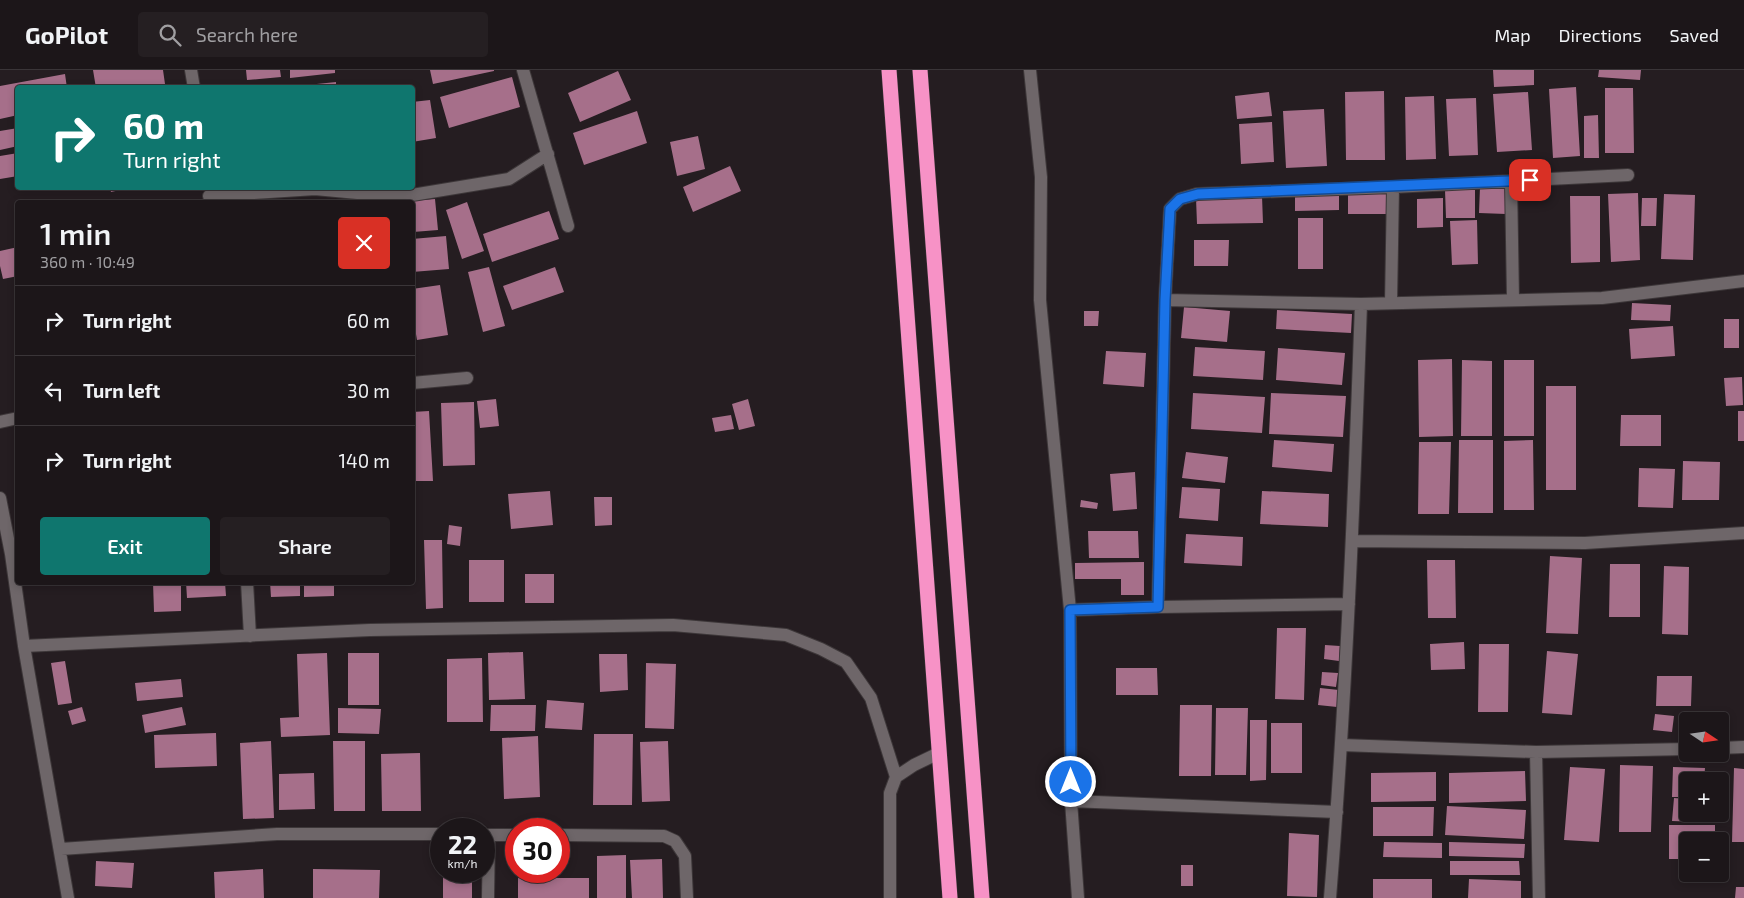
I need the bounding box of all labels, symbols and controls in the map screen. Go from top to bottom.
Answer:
search box [138,12,488,57]
text: GoPilot [25,20,108,49]
icon: search [156,21,184,49]
text: Search here [196,23,298,46]
text: Map [1494,24,1531,46]
text: Directions [1559,24,1642,46]
text: Saved [1670,24,1719,46]
text: 60 m [123,104,204,146]
icon: right [40,105,105,170]
text: Turn right [123,146,221,172]
pin [1509,159,1551,201]
icon: arrive [1516,166,1544,194]
text: 1 min [40,215,111,251]
button: close [338,217,390,269]
text: 360 m · 10:49 [40,252,135,271]
icon: right [40,307,68,335]
text: Turn right [83,309,171,332]
text: 60 m [347,309,390,332]
icon: left [40,377,68,405]
text: Turn left [83,379,160,402]
text: 30 m [347,379,390,402]
icon: right [40,447,68,475]
text: Turn right [83,449,171,472]
text: 140 m [338,449,390,472]
button: Exit [40,517,210,575]
button: Share [220,517,390,575]
north arrow [1679,712,1729,762]
map controls [1679,712,1729,882]
position arrow [1044,755,1096,807]
button: + [1679,772,1729,822]
speed limit sign: 30 [505,818,570,883]
text: 22 [448,829,477,859]
button: − [1679,832,1729,882]
text: km/h [448,856,477,870]

